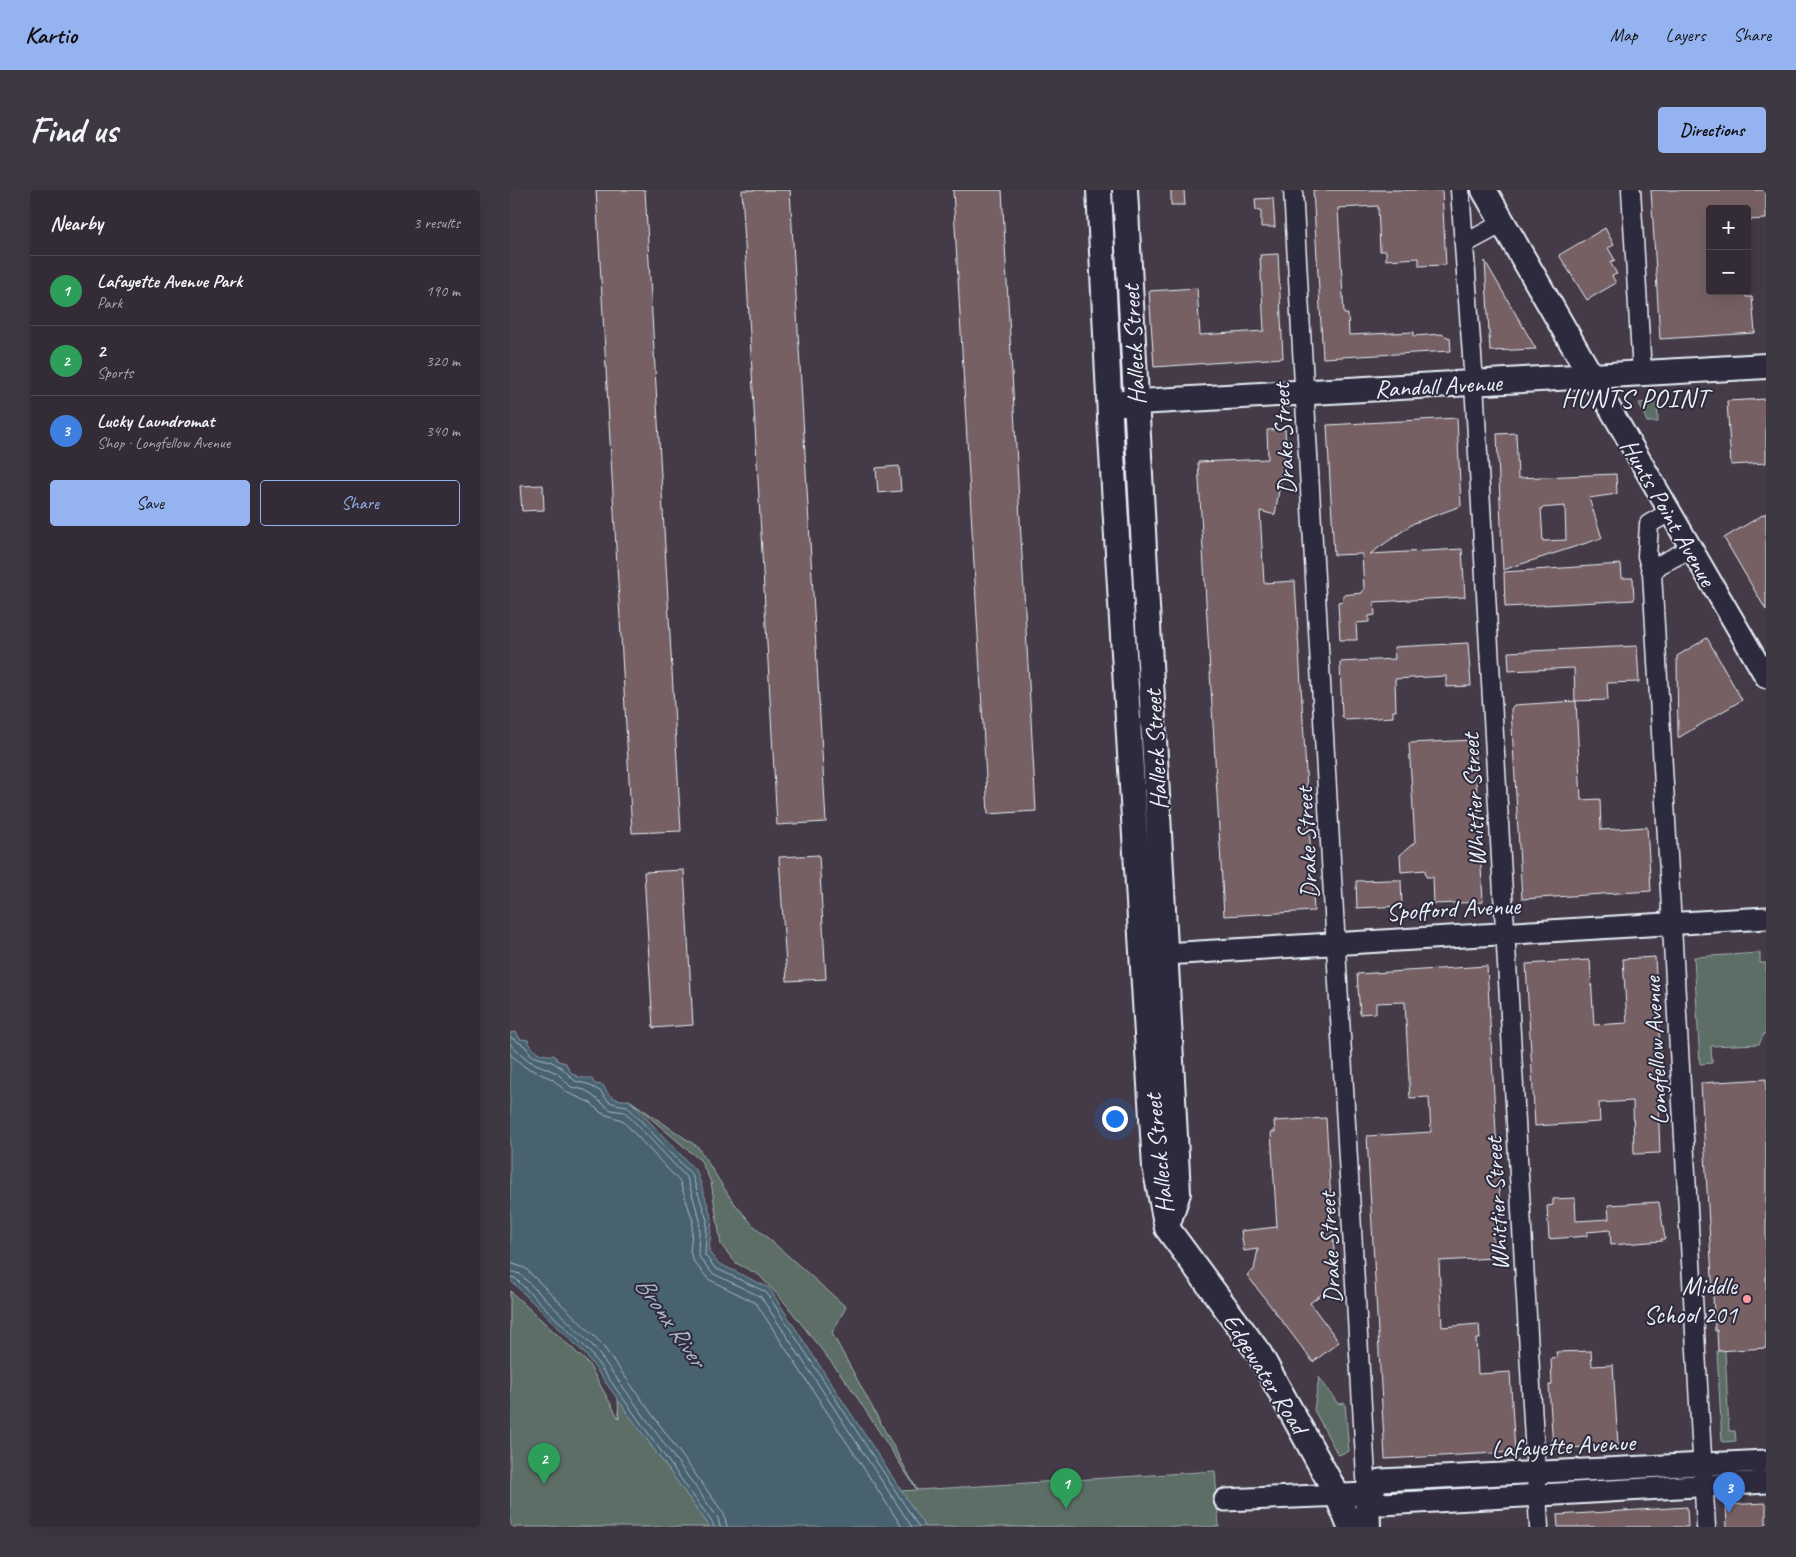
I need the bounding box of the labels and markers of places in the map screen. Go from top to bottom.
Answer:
place label: Middle School 201 [1643,1270,1739,1331]
marker: Middle School 201 [1741,1293,1753,1305]
pin: 2 [528,1443,560,1484]
pin: 1 [1050,1468,1082,1509]
pin: 3 [1713,1472,1745,1513]

